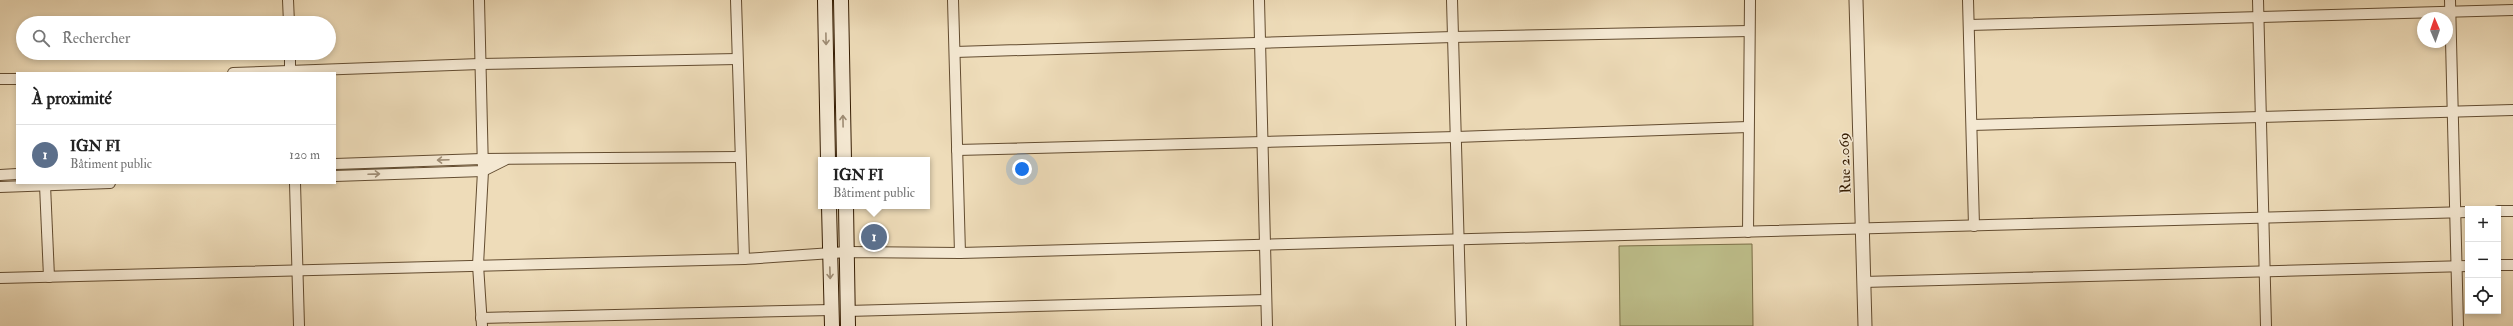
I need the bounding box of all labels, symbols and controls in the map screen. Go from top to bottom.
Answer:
north arrow [2417,12,2453,48]
search box [16,16,336,60]
icon: search [30,27,52,49]
text: Rechercher [62,29,130,48]
one-way arrow [822,32,830,45]
text: À proximité [32,88,112,109]
one-way arrow [840,115,847,128]
street label: Rue 2.069 [1834,132,1856,194]
text: IGN FI [70,137,121,156]
text: 1 [43,147,47,163]
text: 120 m [289,147,320,163]
text: Bâtiment public [70,156,152,172]
one-way arrow [437,157,450,164]
popup [818,157,930,209]
your location [1012,159,1032,179]
text: IGN FI [833,166,884,185]
one-way arrow [367,171,380,178]
text: Bâtiment public [833,185,915,201]
map controls [2465,206,2501,314]
button: + [2465,206,2501,242]
pin: 1 [861,222,887,252]
button: − [2465,242,2501,278]
one-way arrow [826,266,834,279]
button: locate [2465,278,2501,314]

